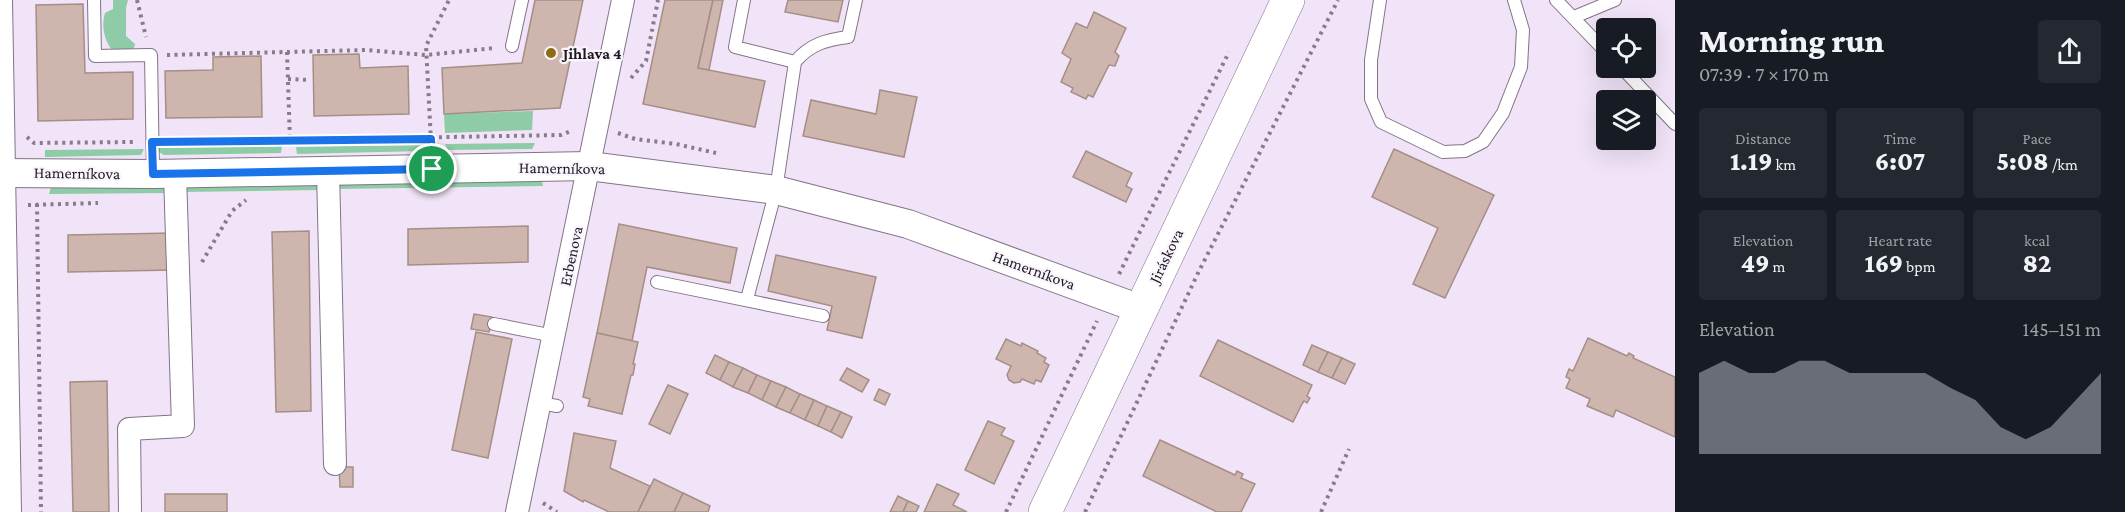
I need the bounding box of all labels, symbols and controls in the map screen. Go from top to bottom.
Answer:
map controls [1596,18,1656,150]
button: locate [1596,18,1656,78]
button: share [2038,20,2101,83]
text: Morning run [1699,22,1884,59]
place label: Jihlava 4 [561,45,622,62]
marker: Jihlava 4 [544,46,558,60]
text: 07:39 · 7 × 170 m [1699,63,1829,85]
button: layers [1596,90,1656,150]
text: Distance [1735,130,1791,147]
text: Time [1884,130,1916,147]
text: Pace [2023,130,2051,147]
pin [406,143,457,194]
text: 1.19 [1730,147,1773,176]
text: 6:07 [1875,147,1925,176]
text: 5:08 [1996,147,2049,176]
icon: arrive [415,152,448,185]
text: km [1773,156,1796,173]
text: /km [2049,156,2078,173]
street label: Hamerníkova [519,159,606,177]
street label: Hamerníkova [34,164,121,182]
street label: Erbenova [556,224,586,287]
street label: Jiráskova [1145,226,1188,288]
text: Elevation [1733,232,1793,249]
text: Heart rate [1868,232,1932,249]
text: kcal [2024,232,2050,249]
street label: Hamerníkova [991,247,1078,293]
text: 49 [1741,249,1769,278]
text: 169 [1865,249,1903,278]
text: 82 [2022,249,2052,278]
text: m [1769,258,1785,275]
text: bpm [1903,258,1935,275]
text: Elevation [1699,318,1775,340]
text: 145–151 m [2023,318,2101,340]

